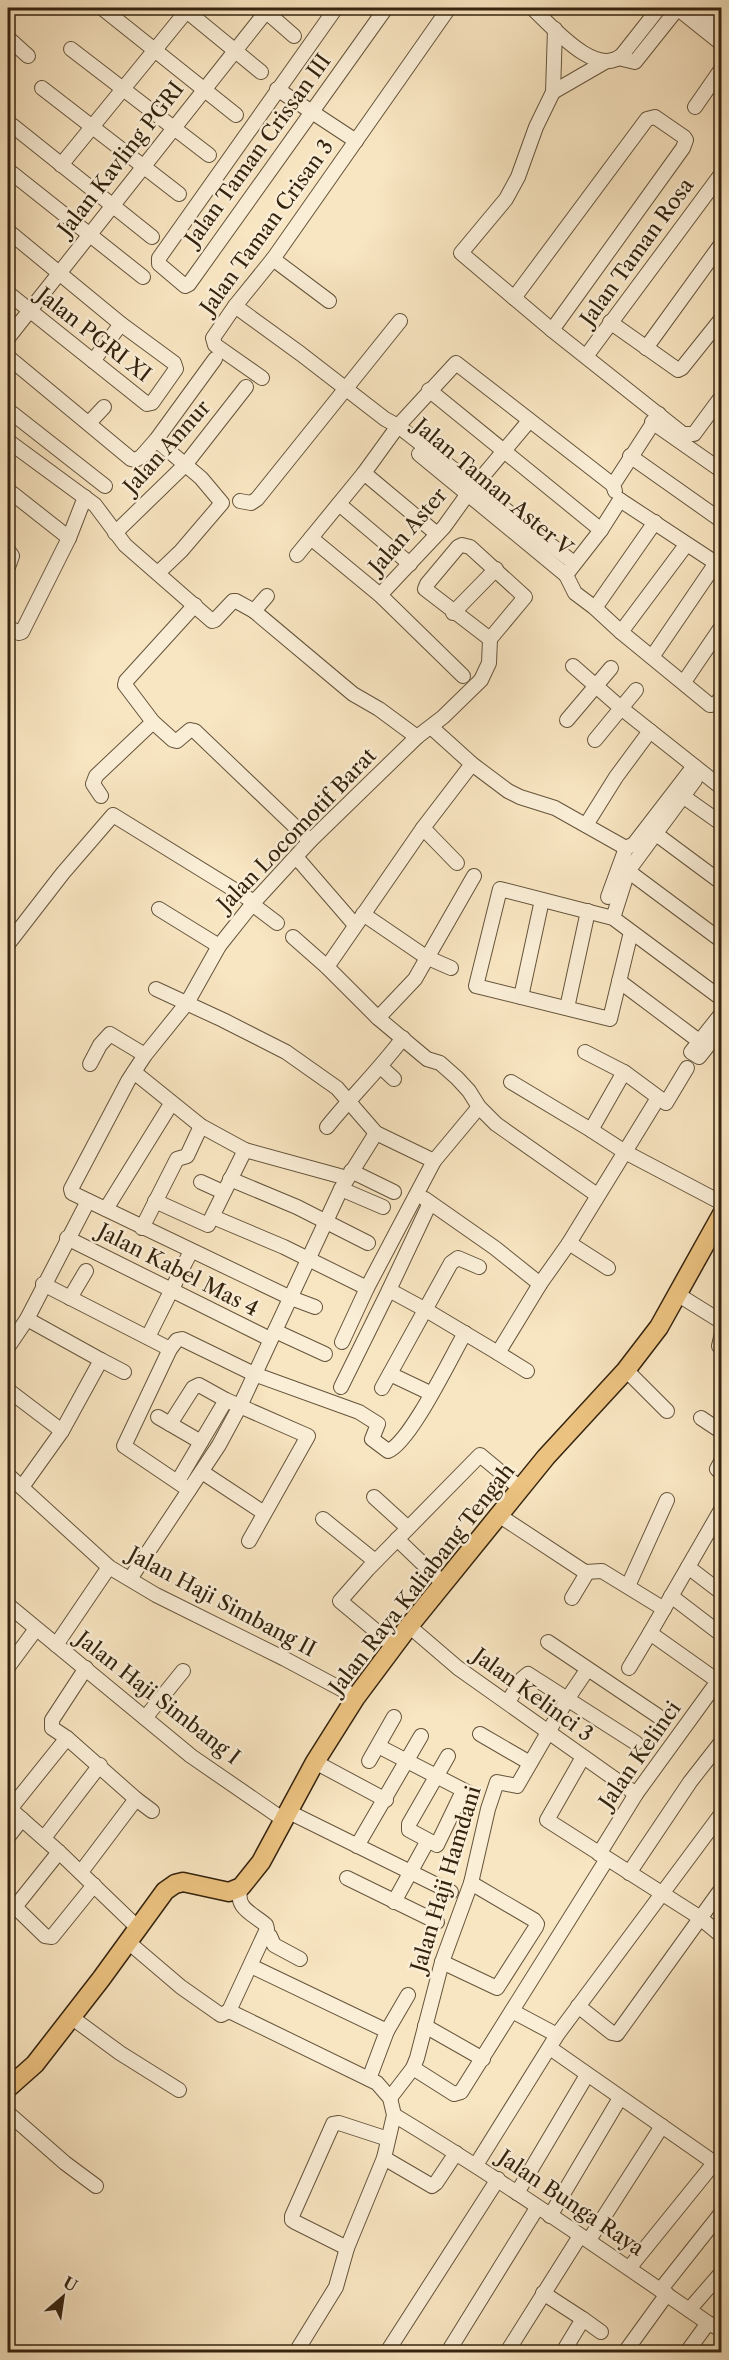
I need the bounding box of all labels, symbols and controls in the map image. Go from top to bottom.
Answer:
street label: Jalan Taman Crissan III [178,49,336,253]
street label: Jalan Kavling PGRI [51,77,189,243]
street label: Jalan Taman Crisan 3 [193,134,338,321]
street label: Jalan Taman Rosa [573,172,699,333]
street label: Jalan PGRI XI [30,280,156,387]
street label: Jalan Annur [116,395,215,501]
street label: Jalan Taman Aster V [407,411,578,561]
street label: Jalan Aster [361,482,452,581]
street label: Jalan Locomotif Barat [210,742,381,919]
street label: Jalan Kabel Mas 4 [91,1217,263,1321]
street label: Jalan Raya Kaliabang Tengah [322,1458,519,1701]
street label: Jalan Haji Simbang II [121,1540,320,1662]
street label: Jalan Haji Simbang I [69,1624,245,1769]
street label: Jalan Kelinci 3 [466,1641,598,1747]
street label: Jalan Kelinci [592,1696,686,1816]
street label: Jalan Haji Hamdani [404,1783,486,1978]
street label: Jalan Bunga Raya [491,2143,650,2261]
north arrow [33,2267,93,2327]
text: U [60,2272,81,2296]

